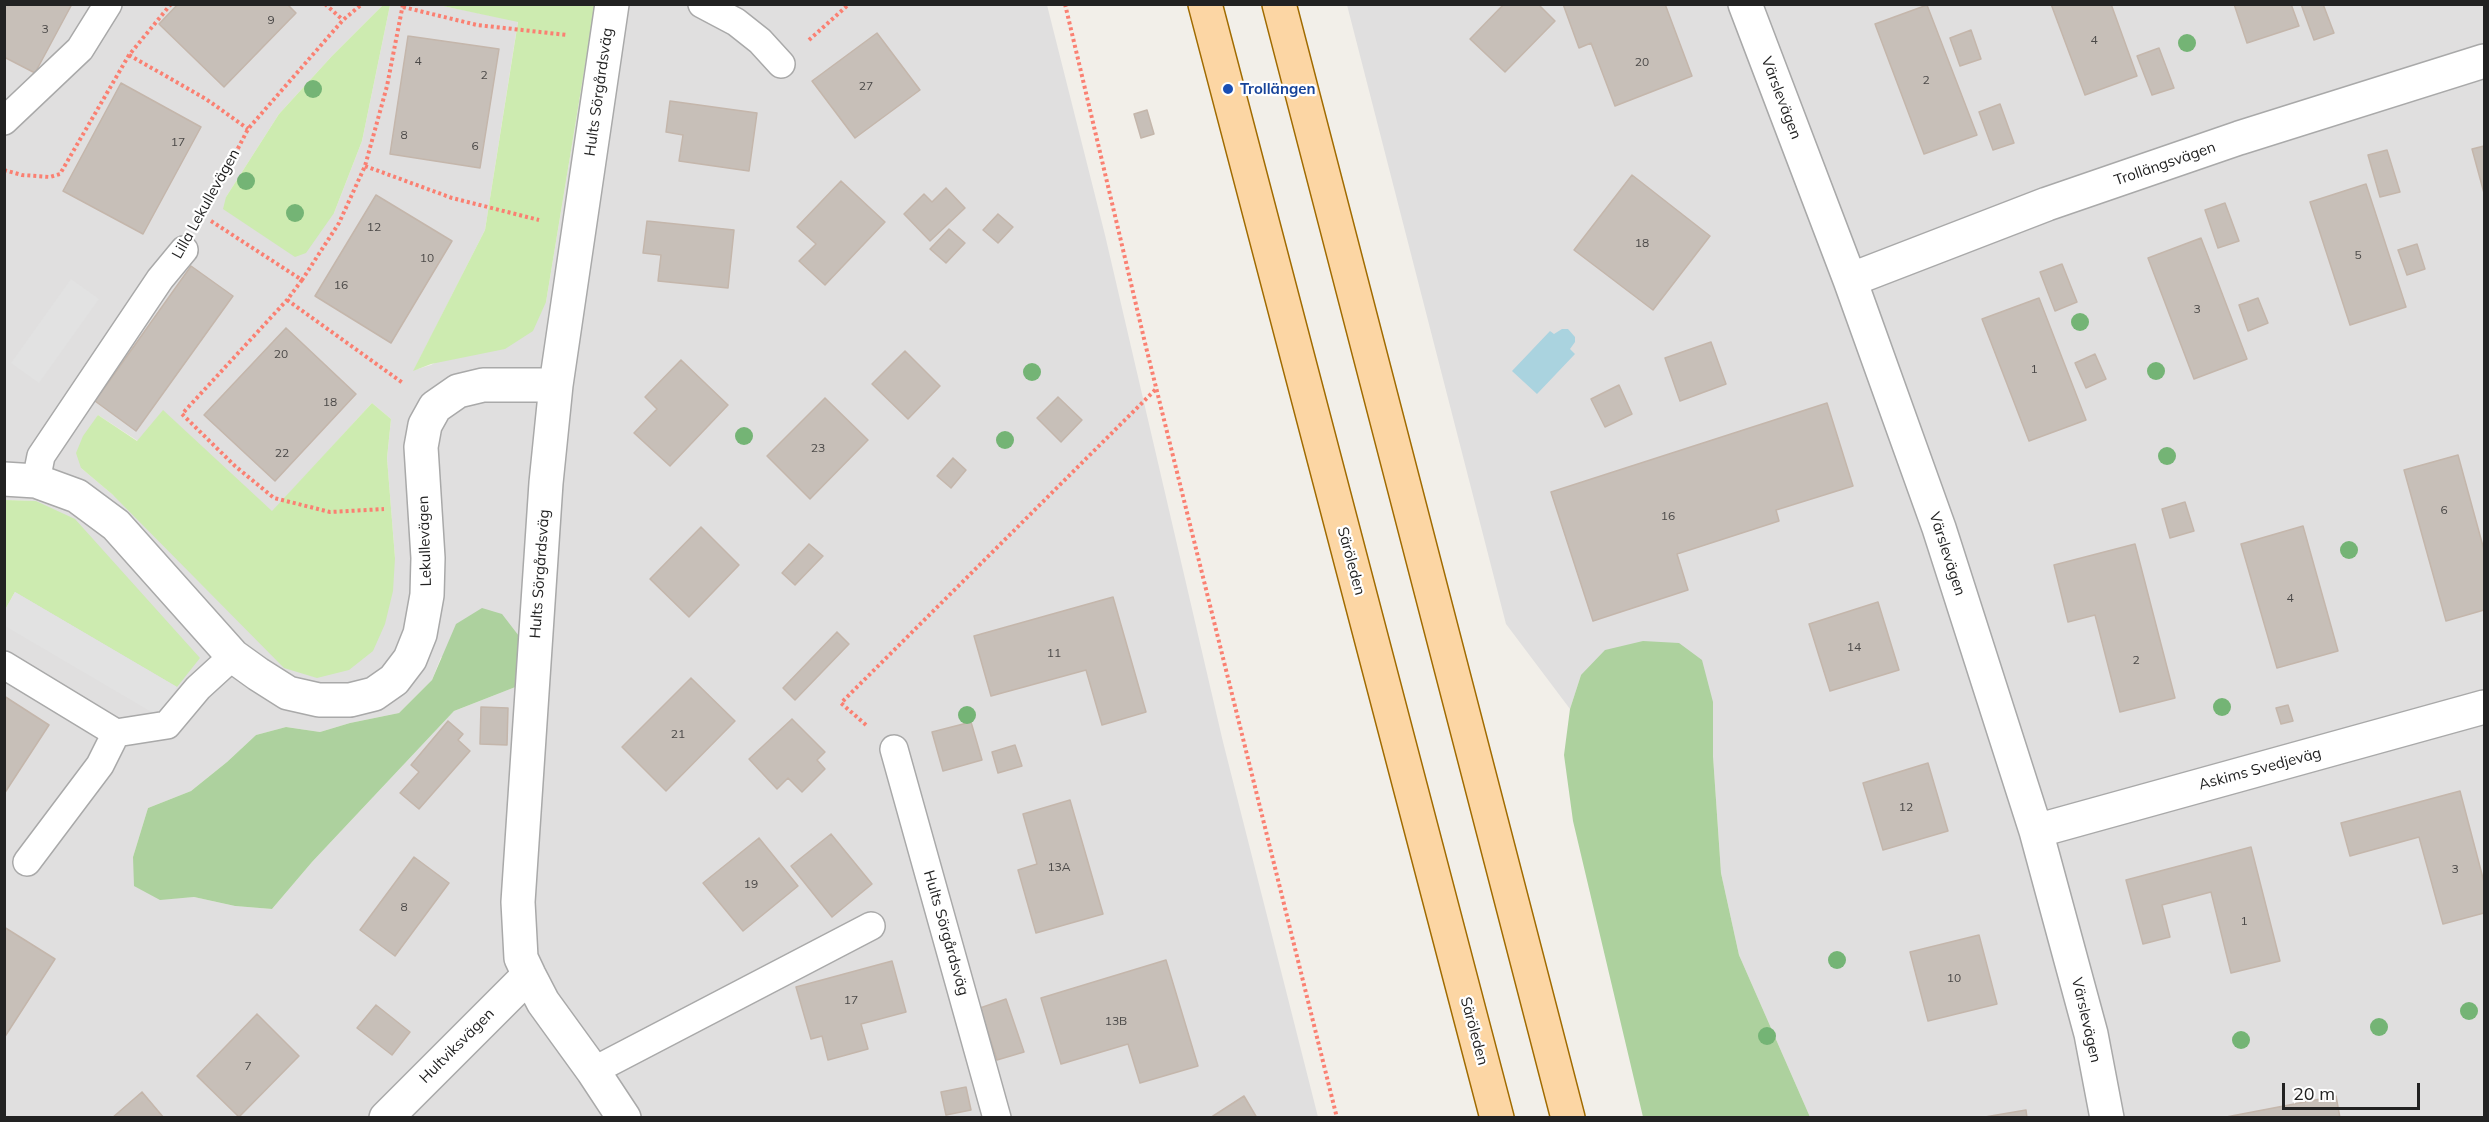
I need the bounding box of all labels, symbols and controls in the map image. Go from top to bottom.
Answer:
house number: 9 [267,13,275,27]
house number: 3 [41,22,49,36]
street label: Hults Sörgårdsväg [581,27,617,157]
house number: 4 [2090,33,2098,47]
house number: 4 [414,54,422,68]
street label: Värslevägen [1757,54,1805,142]
house number: 20 [1635,55,1649,69]
house number: 2 [480,68,488,82]
house number: 2 [1922,73,1930,87]
house number: 27 [859,79,873,93]
place label: Trollängen [1240,80,1316,98]
marker: Trollängen [1221,82,1235,96]
house number: 8 [400,128,408,142]
house number: 17 [171,135,185,149]
street label: Trollängsvägen [2112,138,2218,190]
house number: 6 [471,139,479,153]
street label: Lilla Lekullevägen [168,146,244,262]
house number: 12 [367,220,381,234]
house number: 18 [1635,236,1649,250]
house number: 5 [2354,248,2362,262]
house number: 10 [420,251,434,265]
house number: 16 [334,278,348,292]
house number: 3 [2193,302,2201,316]
house number: 20 [274,347,288,361]
house number: 1 [2030,362,2038,376]
house number: 18 [323,395,337,409]
house number: 23 [811,441,825,455]
house number: 22 [275,446,289,460]
street label: Lekullevägen [414,495,436,587]
house number: 6 [2440,503,2448,517]
street label: Hults Sörgårdsväg [527,509,553,639]
house number: 16 [1661,509,1675,523]
street label: Värslevägen [1925,510,1969,598]
street label: Säröleden [1333,525,1369,597]
house number: 4 [2286,591,2294,605]
house number: 14 [1847,640,1861,654]
house number: 11 [1047,646,1061,660]
house number: 2 [2132,653,2140,667]
house number: 21 [671,727,685,741]
street label: Askims Svedjeväg [2197,744,2323,794]
house number: 12 [1899,800,1913,814]
house number: 13A [1047,860,1071,874]
house number: 3 [2451,862,2459,876]
street label: Hults Sörgårdsväg [920,868,972,998]
house number: 19 [744,877,758,891]
house number: 8 [400,900,408,914]
house number: 1 [2240,914,2248,928]
house number: 10 [1947,971,1961,985]
street label: Värslevägen [2067,976,2105,1064]
house number: 17 [844,993,858,1007]
street label: Säröleden [1456,995,1492,1067]
street label: Hultviksvägen [416,1005,498,1087]
house number: 13B [1105,1014,1127,1028]
house number: 7 [244,1059,252,1073]
scale bar [2285,1071,2423,1109]
text: 20 m [2293,1082,2335,1105]

